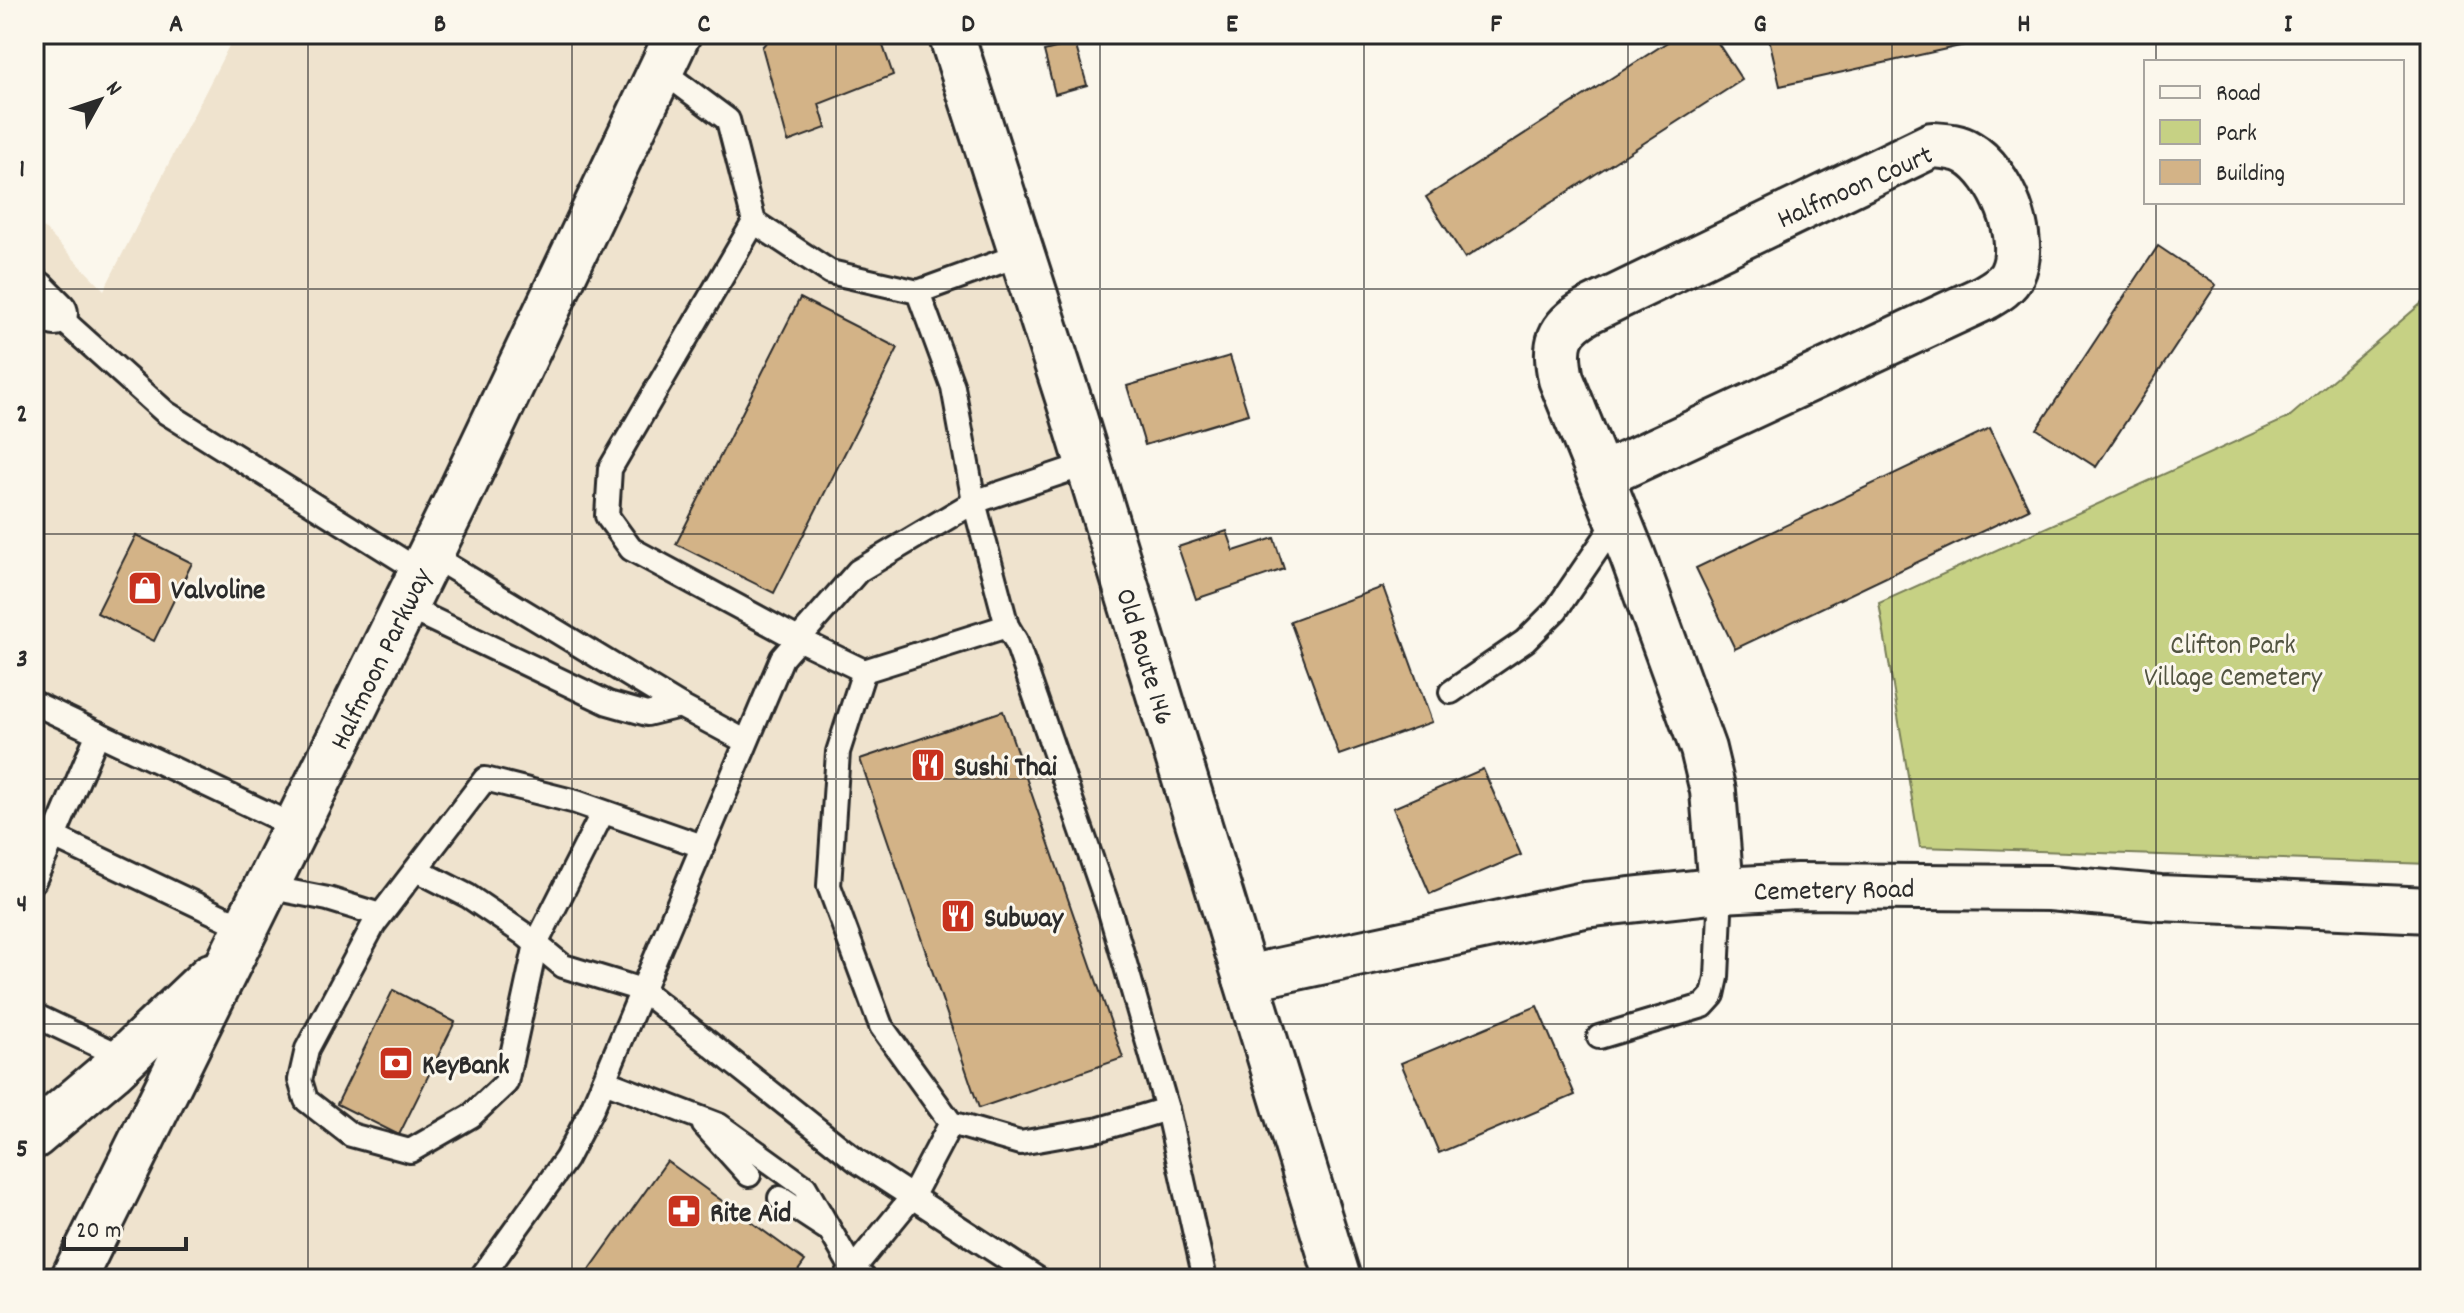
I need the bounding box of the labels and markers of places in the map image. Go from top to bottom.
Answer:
shop icon: Valvoline [126,569,164,607]
place label: Valvoline [171,573,265,613]
restaurant icon: Sushi Thai [909,746,947,784]
place label: Sushi Thai [954,750,1057,790]
restaurant icon: Subway [939,897,977,935]
place label: Subway [984,901,1065,941]
bank icon: KeyBank [377,1044,415,1082]
place label: KeyBank [422,1048,509,1088]
pharmacy icon: Rite Aid [665,1192,703,1230]
place label: Rite Aid [710,1196,791,1236]

